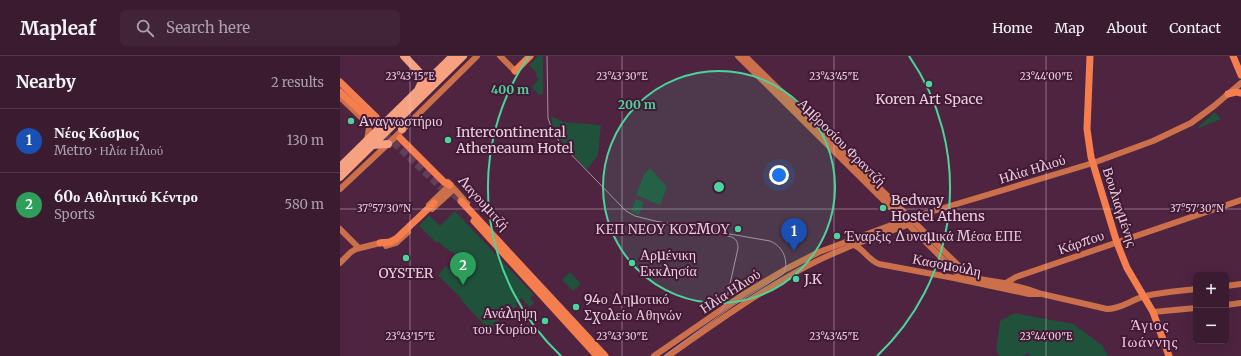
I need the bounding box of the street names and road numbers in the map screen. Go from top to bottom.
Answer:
street label: Αμβροσίου Φραντζή [794,94,890,190]
street label: Ηλία Ηλιού [997,150,1068,188]
street label: Βουλιαγμένης [1099,165,1141,249]
street label: Λαγουμιτζή [454,171,513,234]
street label: Κάρπου [1056,226,1107,258]
street label: Κασομούλη [911,250,983,280]
street label: Ηλία Ηλιού [696,265,764,317]

